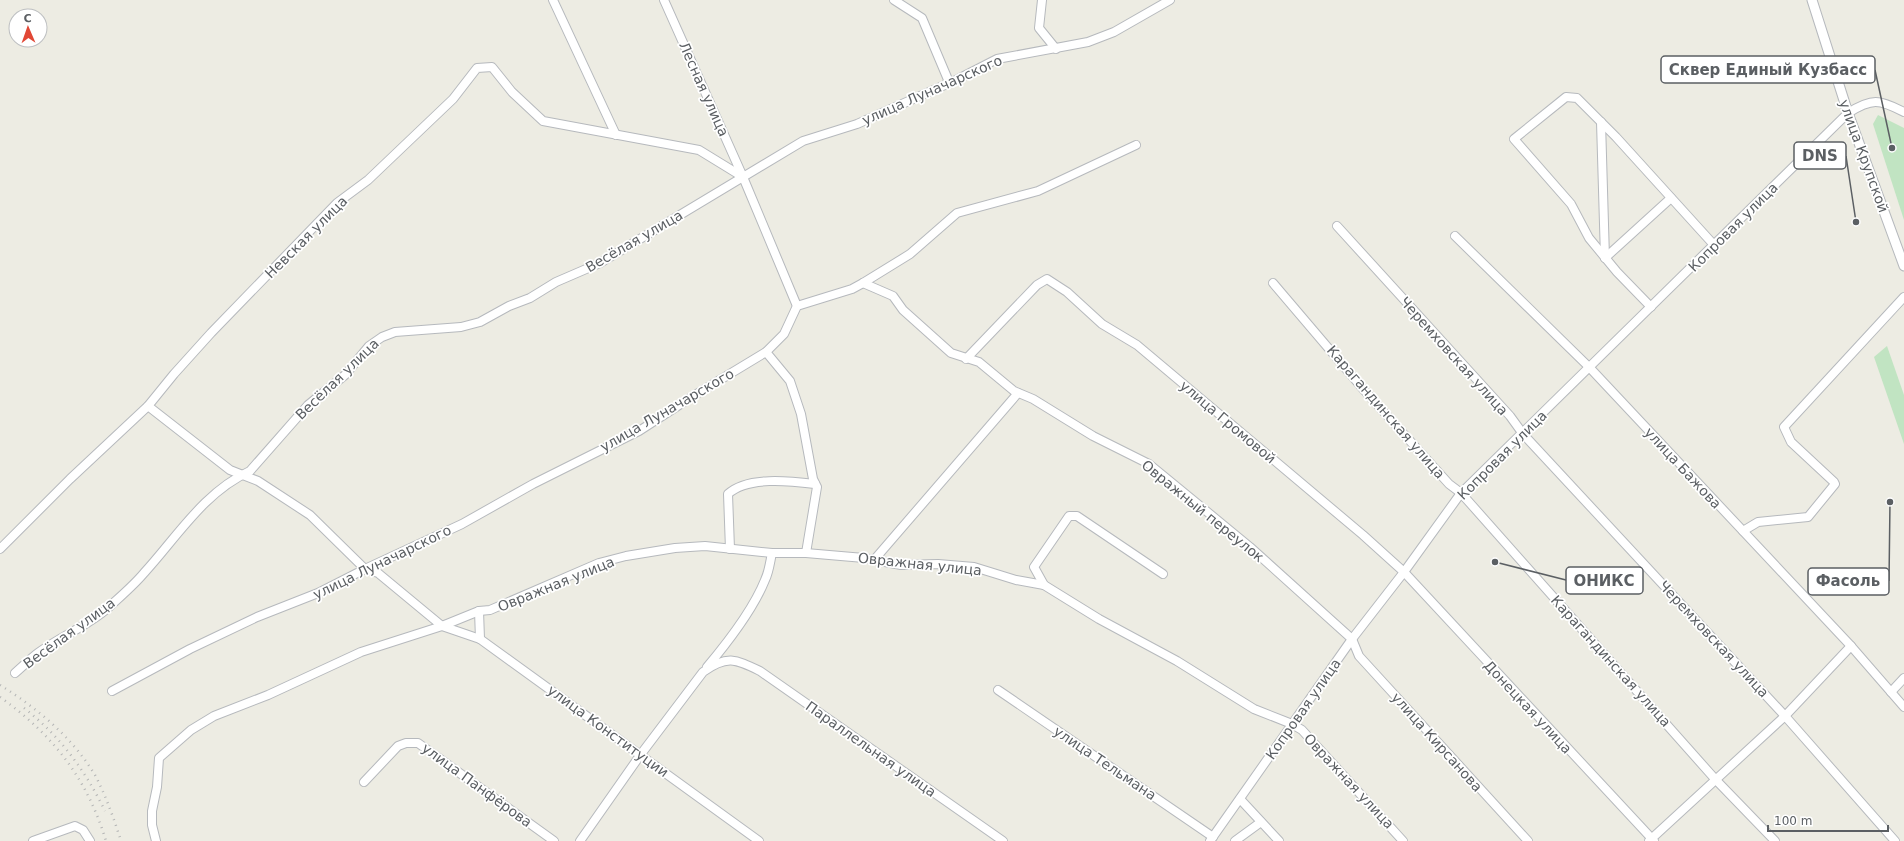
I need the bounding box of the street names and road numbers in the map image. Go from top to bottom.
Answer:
street label: Лесная улица [676,39,732,139]
street label: улица Луначарского [859,52,1005,128]
street label: улица Крупской [1836,97,1892,215]
street label: Копровая улица [1685,179,1781,275]
street label: Невская улица [262,193,350,281]
street label: Весёлая улица [583,207,685,275]
street label: Черемховская улица [1397,294,1511,418]
street label: Весёлая улица [292,335,382,423]
street label: Карагандинская улица [1324,342,1448,482]
street label: улица Луначарского [597,365,737,455]
street label: улица Громовой [1177,377,1279,467]
street label: Копровая улица [1454,407,1550,503]
street label: улица Бажова [1641,424,1725,512]
street label: Овражный переулок [1139,457,1267,565]
street label: улица Луначарского [310,522,454,602]
street label: Овражная улица [857,550,983,578]
street label: Овражная улица [495,553,617,615]
street label: Черемховская улица [1656,577,1772,701]
street label: Карагандинская улица [1548,592,1674,730]
street label: Весёлая улица [20,594,118,672]
street label: Копровая улица [1262,656,1344,762]
street label: Донецкая улица [1481,657,1575,757]
street label: улица Конституции [544,682,672,780]
street label: улица Кирсанова [1388,689,1486,795]
street label: Параллельная улица [803,698,939,800]
street label: улица Тельмана [1051,723,1159,803]
street label: Овражная улица [1301,730,1397,832]
street label: улица Панфёрова [419,740,535,830]

